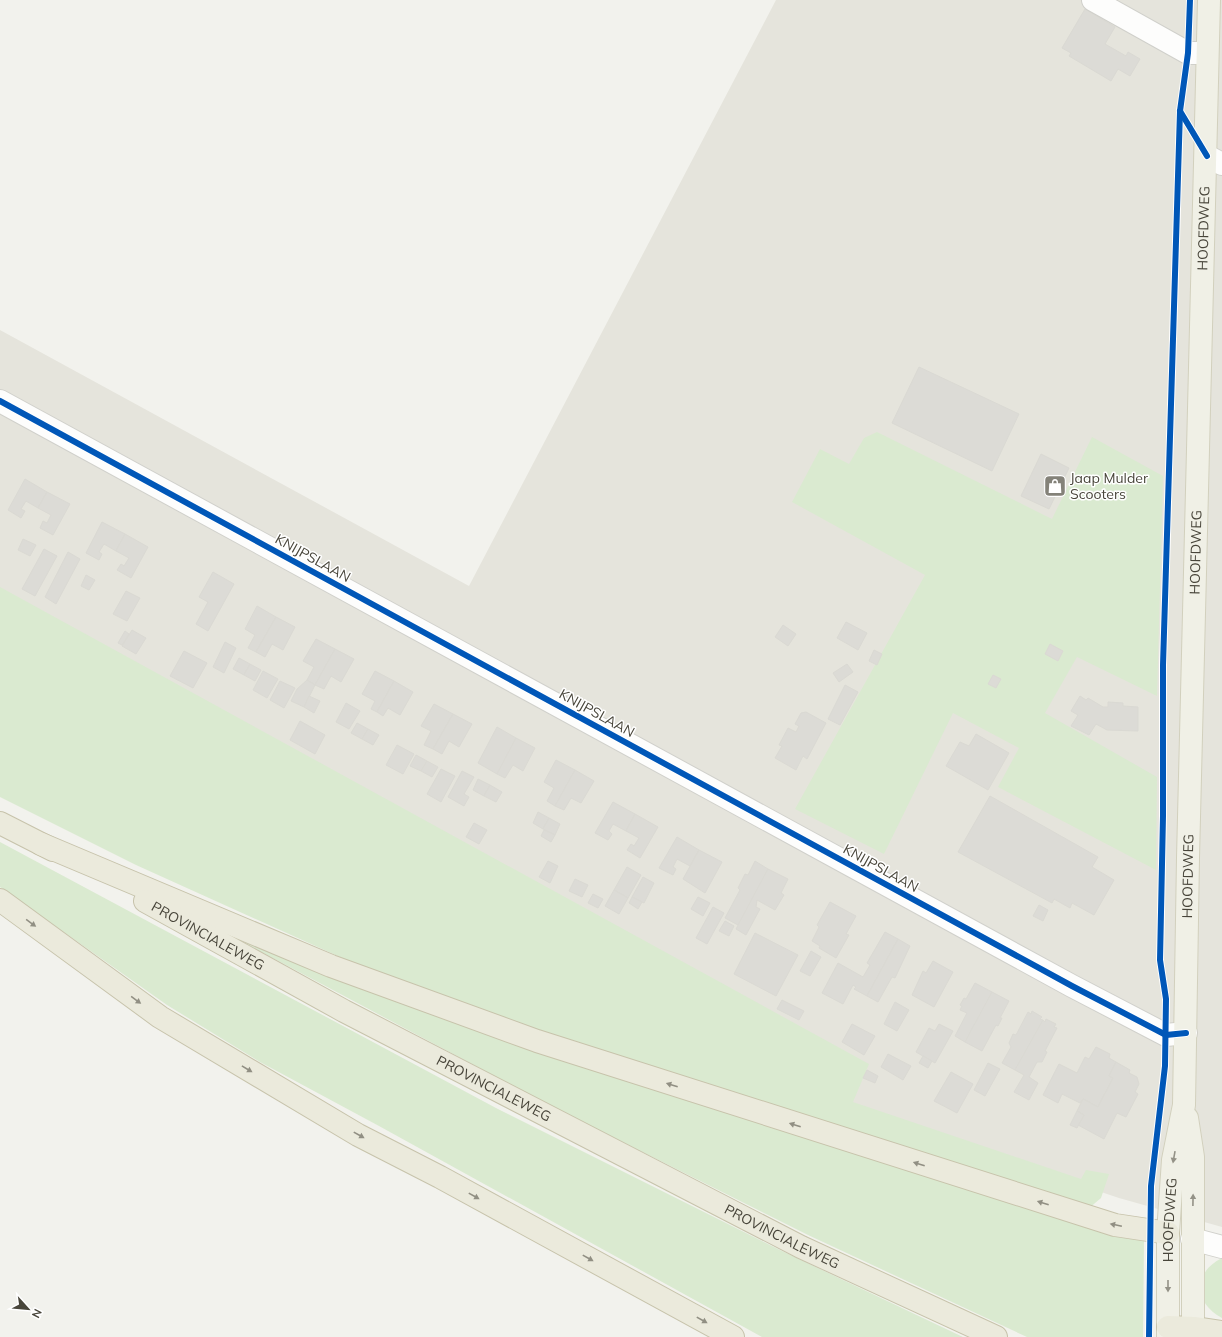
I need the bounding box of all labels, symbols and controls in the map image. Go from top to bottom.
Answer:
street label: HOOFDWEG [1193,186,1213,271]
place label: Jaap Mulder Scooters [1070,469,1149,503]
shop icon: Jaap Mulder Scooters [1042,473,1068,499]
street label: HOOFDWEG [1185,510,1206,595]
street label: KNIJPSLAAN [272,530,354,586]
street label: KNIJPSLAAN [556,685,638,741]
street label: HOOFDWEG [1178,834,1198,919]
street label: KNIJPSLAAN [840,840,922,896]
street label: PROVINCIALEWEG [148,897,268,974]
one-way arrow [26,919,37,928]
one-way arrow [131,996,142,1004]
street label: PROVINCIALEWEG [433,1051,554,1125]
one-way arrow [241,1065,253,1072]
one-way arrow [665,1082,677,1088]
one-way arrow [789,1121,801,1127]
one-way arrow [353,1131,365,1138]
one-way arrow [1171,1151,1177,1163]
one-way arrow [913,1161,925,1167]
street label: HOOFDWEG [1159,1177,1181,1262]
one-way arrow [468,1192,480,1199]
one-way arrow [1189,1194,1196,1206]
street label: PROVINCIALEWEG [721,1200,843,1273]
one-way arrow [1037,1200,1049,1206]
one-way arrow [1109,1221,1122,1227]
one-way arrow [582,1255,594,1261]
one-way arrow [1165,1280,1171,1293]
north arrow [8,1289,48,1329]
text: N [29,1307,45,1320]
one-way arrow [697,1317,708,1324]

